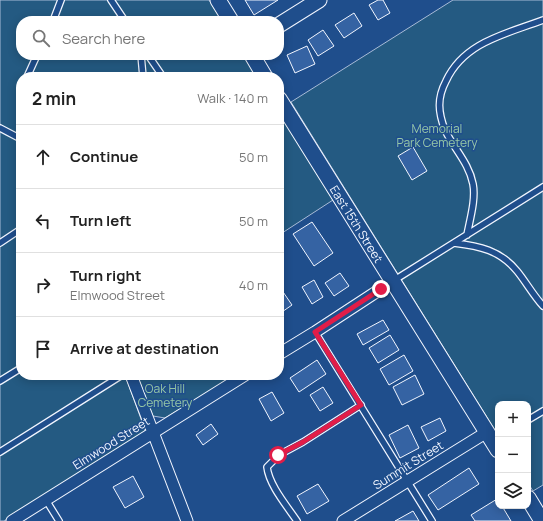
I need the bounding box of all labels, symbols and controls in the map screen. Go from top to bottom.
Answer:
search box [16,16,284,60]
icon: search [30,27,52,49]
text: Search here [62,28,145,49]
text: 2 min [32,87,76,110]
text: Walk · 140 m [197,89,268,107]
park label: Memorial Park Cemetery [396,120,478,151]
icon: ahead [32,146,54,168]
text: Continue [70,146,138,167]
text: 50 m [239,148,268,166]
street label: East 15th Street [326,182,387,266]
icon: left [32,210,54,232]
text: Turn left [70,210,132,231]
text: 50 m [239,212,268,230]
text: Turn right [70,265,141,286]
icon: right [32,274,54,296]
text: 40 m [239,276,268,294]
route end [372,280,390,298]
text: Elmwood Street [70,286,165,304]
icon: arrive [32,338,54,360]
text: Arrive at destination [70,338,219,359]
park label: Oak Hill Cemetery [138,380,193,411]
map controls [495,401,531,509]
button: + [495,401,531,437]
street label: Elmwood Street [69,412,153,473]
street label: Summit Street [370,436,447,493]
button: − [495,437,531,473]
route start [269,446,287,464]
button: layers [495,473,531,509]

